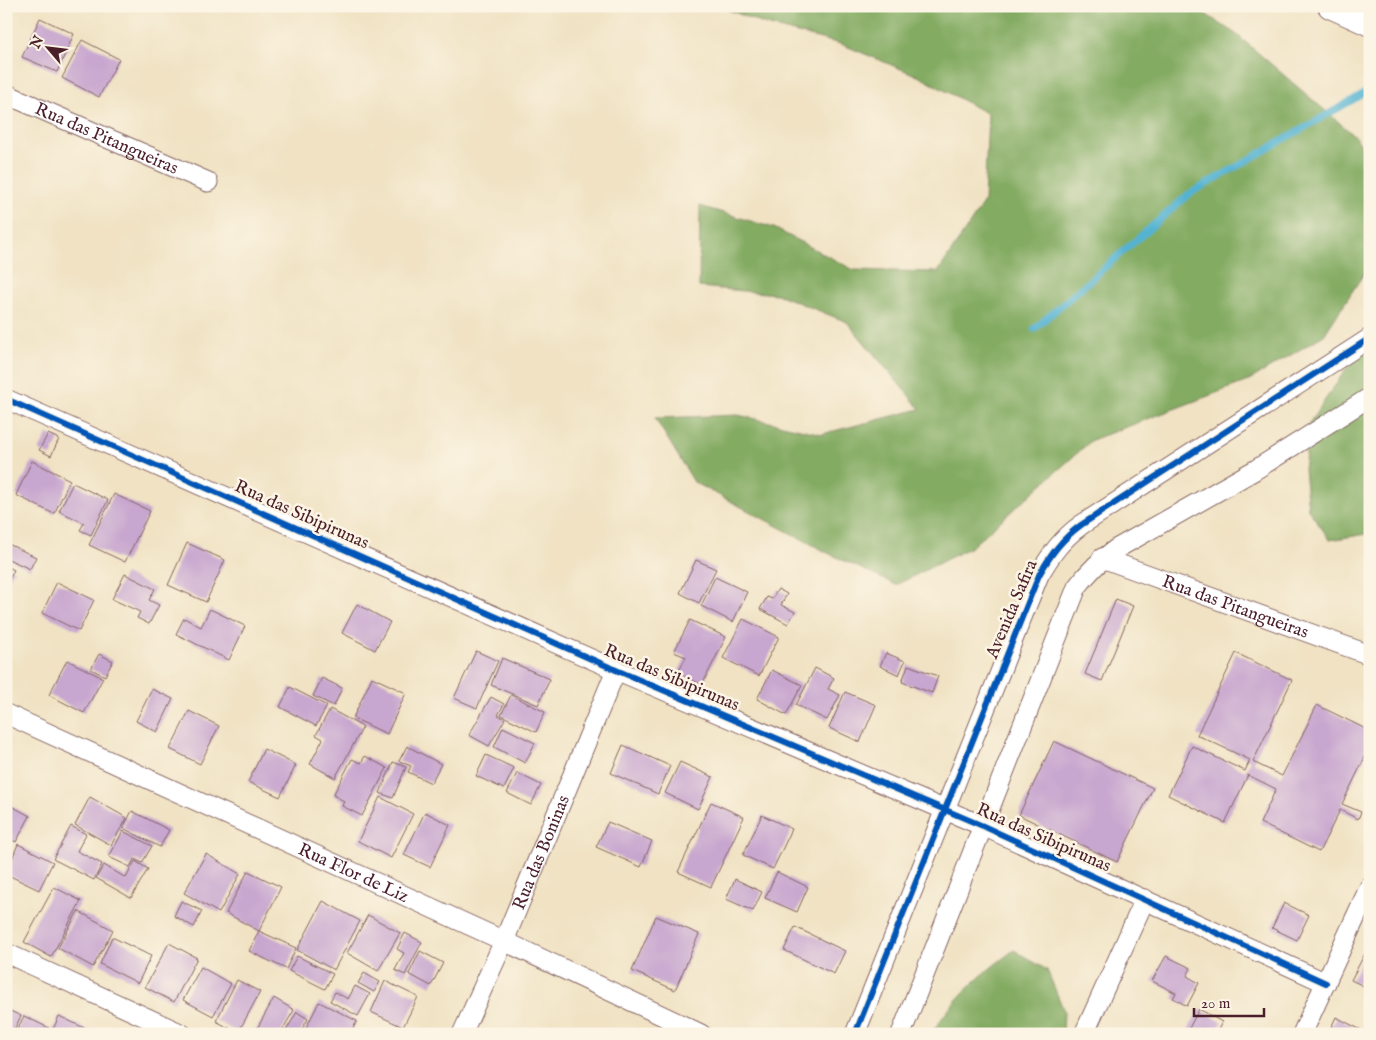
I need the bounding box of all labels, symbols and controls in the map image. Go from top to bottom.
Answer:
north arrow [22,22,72,72]
text: N [26,33,48,53]
street label: Rua das Pitangueiras [31,98,181,181]
street label: Rua das Sibipirunas [231,475,372,555]
street label: Avenida Safira [981,556,1044,664]
street label: Rua das Pitangueiras [1159,571,1311,645]
street label: Rua das Sibipirunas [600,640,743,717]
street label: Rua das Boninas [508,792,576,914]
street label: Rua das Sibipirunas [973,798,1114,878]
street label: Rua Flor de Liz [294,839,412,909]
scale bar [1194,985,1264,1017]
text: 20 m [1201,994,1231,1013]

